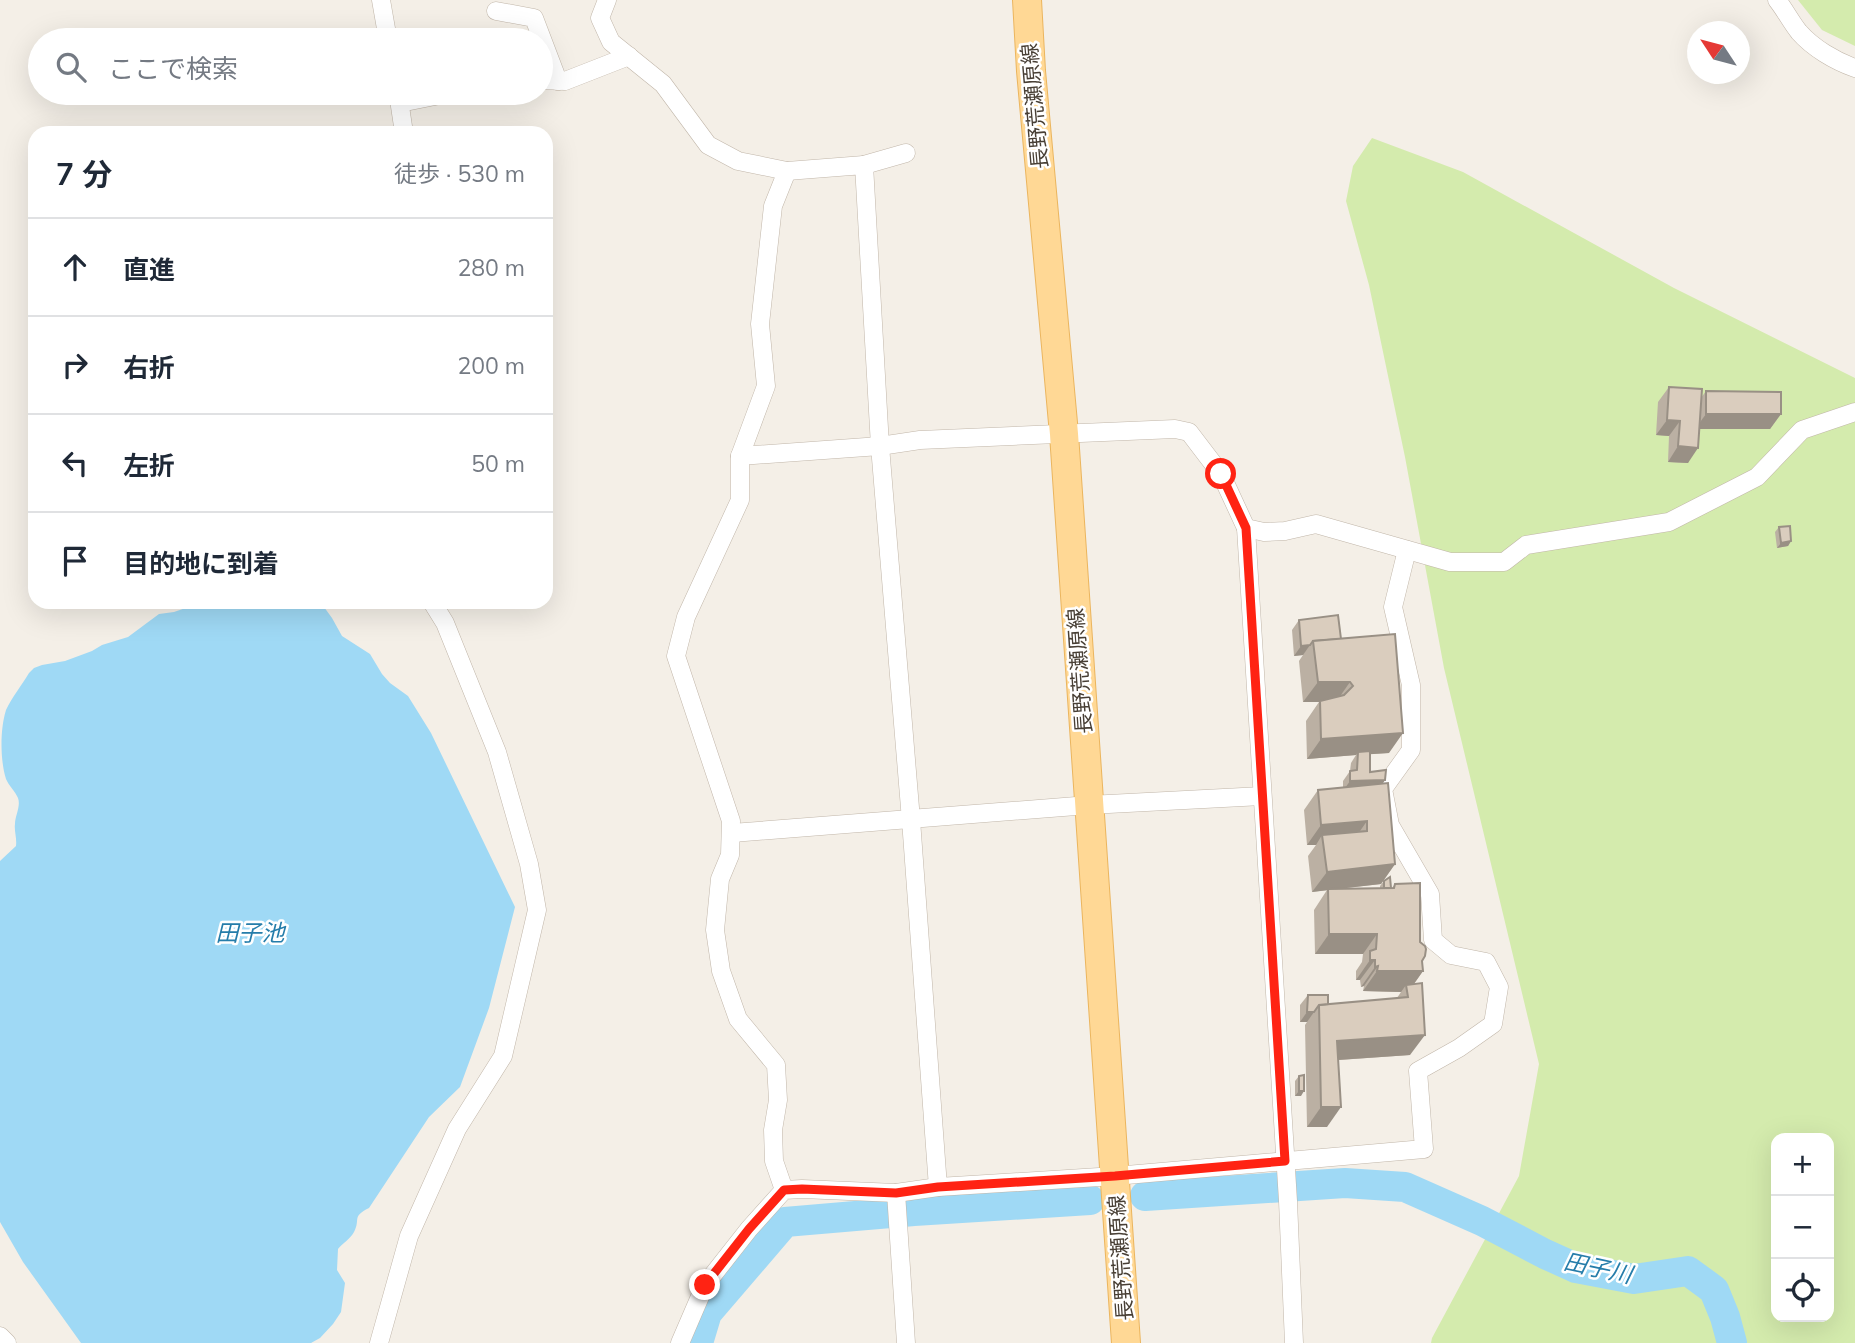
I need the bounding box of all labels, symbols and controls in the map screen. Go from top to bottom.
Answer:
north arrow [1687,21,1750,84]
search box [28,28,553,105]
street label: 長野荒瀬原線 [1016,42,1052,170]
icon: search [52,48,90,86]
text: ここで検索 [108,52,238,85]
text: 7 分 [56,155,112,193]
text: 徒歩 · 530 m [394,159,525,188]
icon: ahead [56,248,94,286]
text: 直進 [123,253,175,286]
text: 280 m [457,253,525,282]
icon: right [56,346,94,384]
text: 右折 [123,351,175,384]
text: 200 m [457,351,525,380]
icon: left [56,444,94,482]
text: 左折 [123,449,175,482]
text: 50 m [471,449,525,478]
route start [1205,458,1236,489]
icon: arrive [56,542,94,580]
text: 目的地に到着 [123,547,279,580]
street label: 長野荒瀬原線 [1062,607,1096,735]
water label: 田子池 [216,918,287,947]
map controls [1771,1133,1834,1322]
button: + [1771,1133,1834,1196]
street label: 長野荒瀬原線 [1103,1194,1137,1322]
button: − [1771,1196,1834,1259]
water label: 田子川 [1561,1246,1638,1289]
button: locate [1771,1259,1834,1322]
route end [689,1269,720,1300]

